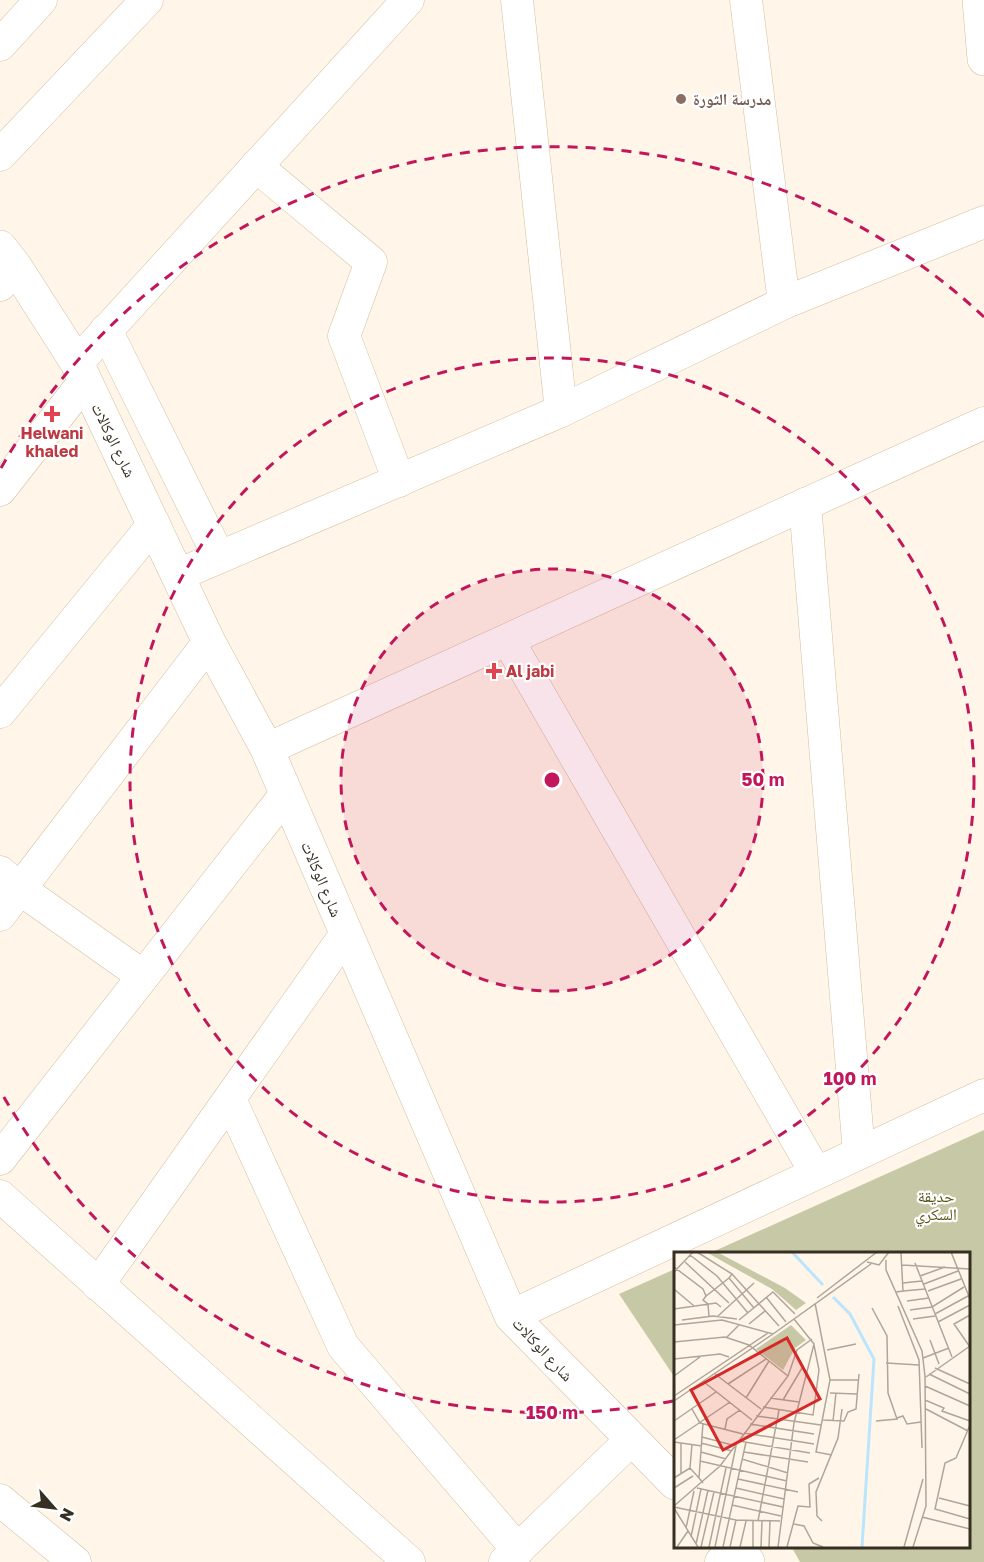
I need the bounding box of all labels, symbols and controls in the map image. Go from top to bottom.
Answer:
place label: مدرسة الثورة [693,89,771,109]
marker: مدرسة الثورة [674,92,688,106]
street label: شارع الوكالات [86,399,141,481]
marker: Helwani khaled [45,407,59,421]
place label: Helwani khaled [20,423,84,461]
place label: Al jabi [506,661,554,681]
marker: Al jabi [487,664,501,678]
text: 50 m [742,768,784,790]
centre of rings [542,770,562,790]
street label: شارع الوكالات [296,838,347,920]
text: 100 m [824,1067,876,1089]
park label: حديقة السكري [915,1186,957,1227]
inset map [674,1252,969,1547]
street label: شارع الوكالات [508,1313,578,1386]
text: 150 m [526,1401,578,1423]
north arrow [24,1478,84,1538]
text: N [56,1505,79,1525]

